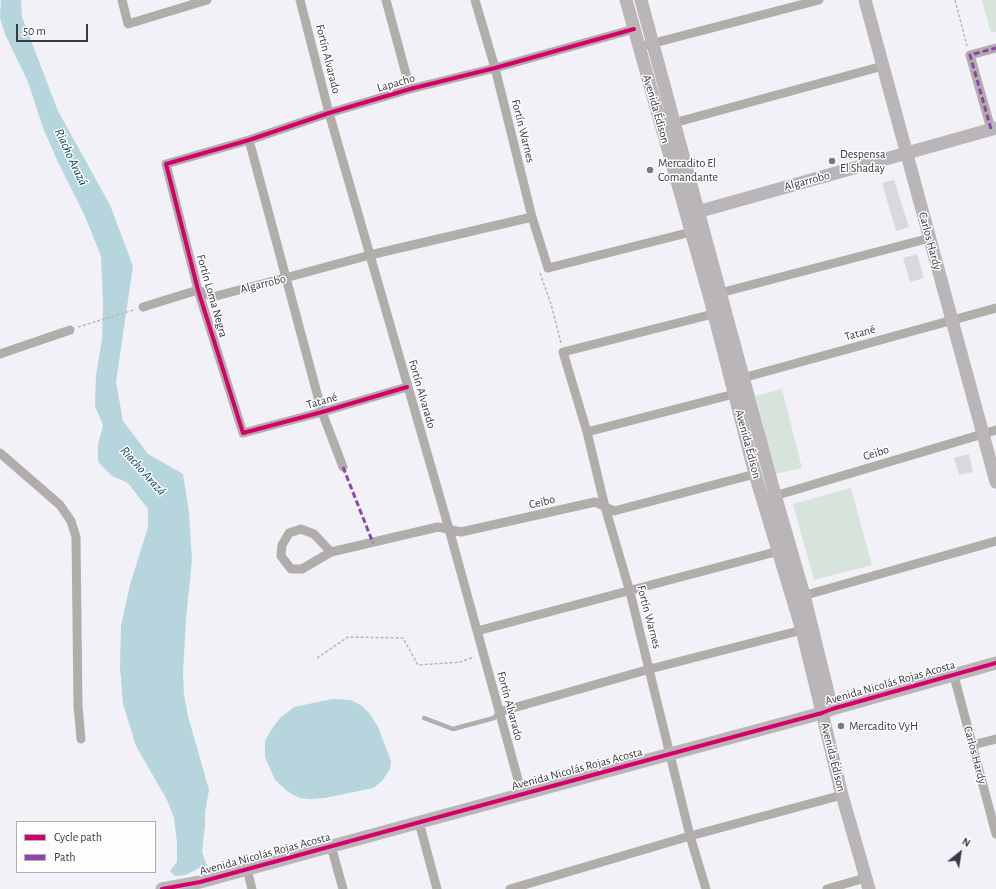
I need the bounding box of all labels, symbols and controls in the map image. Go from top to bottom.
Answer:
scale bar [18,16,90,42]
street label: Fortín Alvarado [312,23,344,95]
text: 50 m [23,25,46,37]
street label: Lapacho [375,71,417,95]
street label: Avenida Édison [639,73,673,145]
street label: Fortín Warnes [508,98,538,164]
water label: Riacho Arazá [51,126,91,188]
place label: Despensa El Shaday [840,147,886,175]
place label: Mercadito El Comandante [658,156,718,184]
marker: Despensa El Shaday [827,156,837,166]
marker: Mercadito El Comandante [645,165,655,175]
street label: Algarrobo [783,168,831,194]
street label: Carlos Hardy [915,210,945,272]
street label: Fortín Loma Negra [193,253,231,339]
street label: Algarrobo [239,271,287,297]
street label: Tatané [843,322,877,344]
street label: Fortín Alvarado [405,358,439,430]
street label: Tatané [305,390,339,412]
street label: Avenida Édison [732,408,764,480]
street label: Ceibo [861,442,891,464]
water label: Riacho Arazá [117,443,169,499]
street label: Ceibo [527,492,557,512]
street label: Fortín Warnes [634,584,664,650]
street label: Avenida Nicolás Rojas Acosta [823,657,957,709]
street label: Fortín Alvarado [494,670,526,742]
place label: Mercadito VyH [849,719,918,733]
street label: Avenida Édison [817,721,849,793]
marker: Mercadito VyH [836,721,846,731]
street label: Carlos Hardy [960,724,990,786]
street label: Avenida Nicolás Rojas Acosta [510,745,644,793]
legend [16,821,156,873]
street label: Avenida Nicolás Rojas Acosta [198,830,332,878]
text: Cycle path [54,831,102,843]
north arrow [940,833,980,873]
text: N [960,835,972,849]
text: Path [54,851,76,863]

